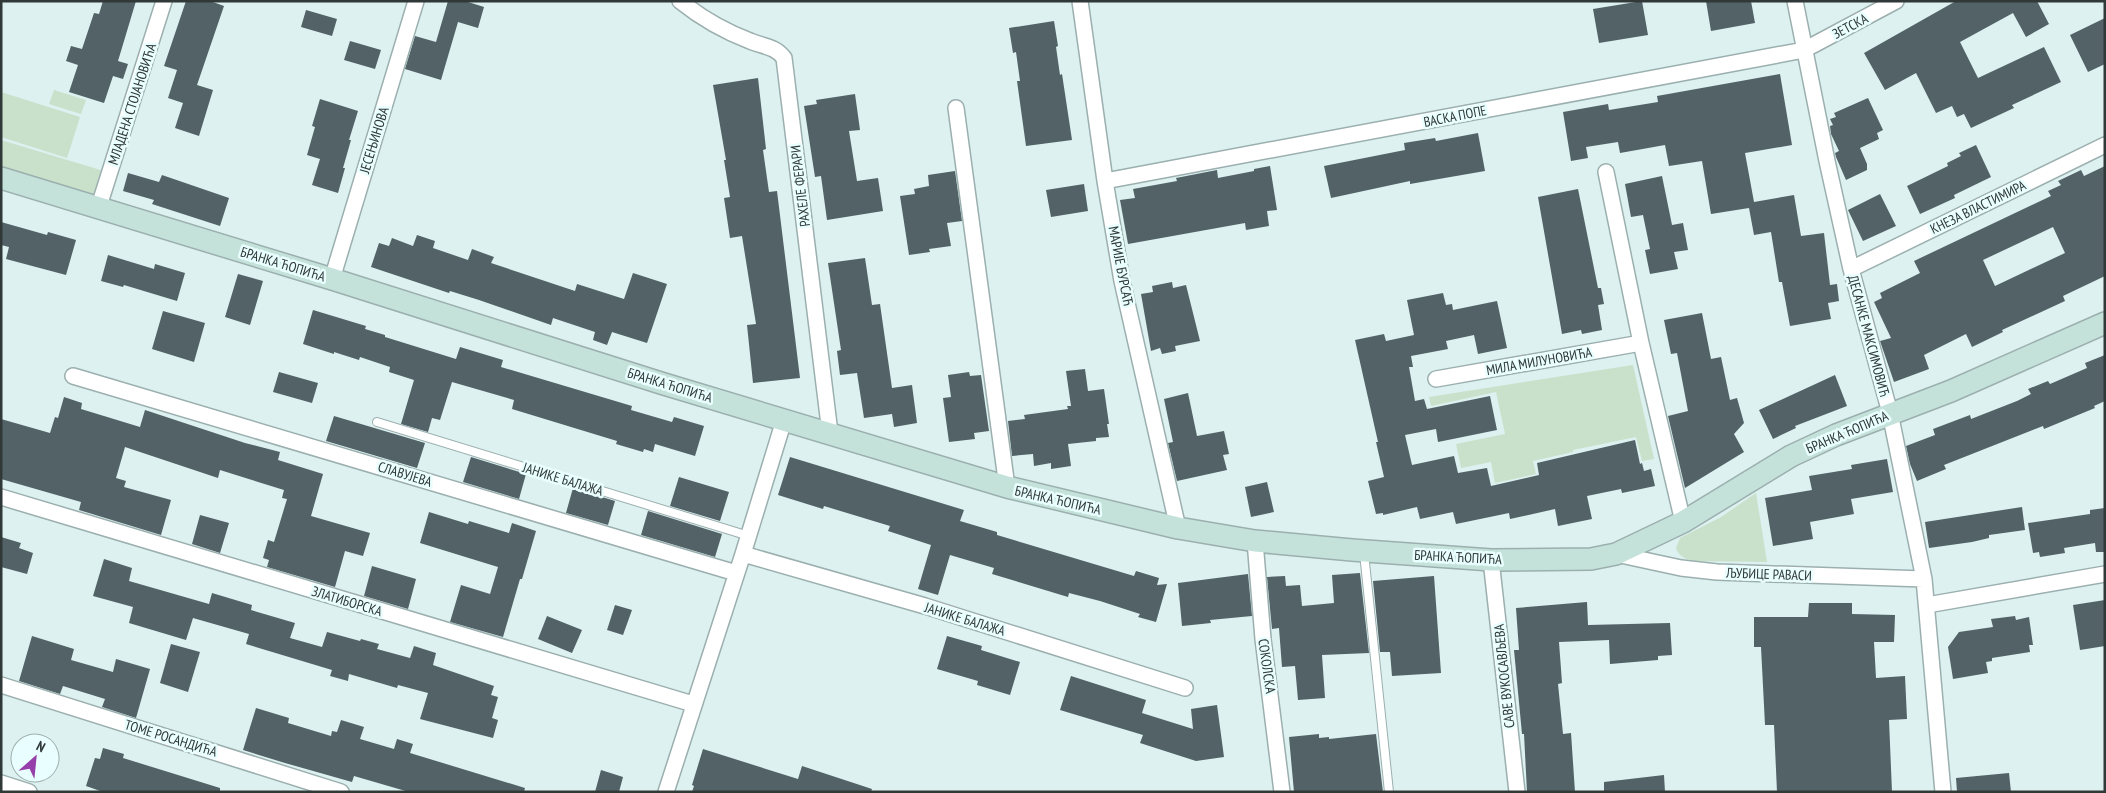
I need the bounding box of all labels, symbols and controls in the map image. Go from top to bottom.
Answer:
street label: ЗЕТСКА [1829,9,1871,43]
street label: МЛАДЕНА СТОЈАНОВИЋА [104,41,160,167]
street label: ВАСКА ПОПЕ [1422,101,1488,131]
street label: ЈЕСЕЊИНОВА [355,104,393,176]
street label: РАХЕЛЕ ФЕРАРИ [786,144,814,228]
street label: КНЕЗА ВЛАСТИМИРА [1927,176,2029,238]
street label: МАРИЈЕ БУРСАЋ [1104,225,1138,307]
street label: БРАНКА ЋОПИЋА [238,243,328,286]
street label: ДЕСАНКЕ МАКСИМОВИЋ [1844,273,1894,399]
street label: МИЛА МИЛУНОВИЋА [1485,343,1594,379]
street label: БРАНКА ЋОПИЋА [625,364,715,407]
street label: БРАНКА ЋОПИЋА [1803,406,1891,457]
street label: СЛАВУЈЕВА [376,457,435,491]
street label: ЈАНИКЕ БАЛАЖА [520,458,606,500]
street label: БРАНКА ЋОПИЋА [1013,481,1103,519]
street label: БРАНКА ЋОПИЋА [1414,546,1503,568]
street label: ЉУБИЦЕ РАВАСИ [1725,563,1812,584]
street label: ЗЛАТИБОРСКА [310,582,385,620]
street label: ЈАНИКЕ БАЛАЖА [922,598,1008,640]
street label: САВЕ ВУКОСАВЉЕВА [1490,623,1518,729]
street label: СОКОЛСКА [1254,637,1280,695]
street label: ТОМЕ РОСАНДИЋА [123,715,220,761]
north arrow [10,733,60,783]
text: N [33,737,48,756]

